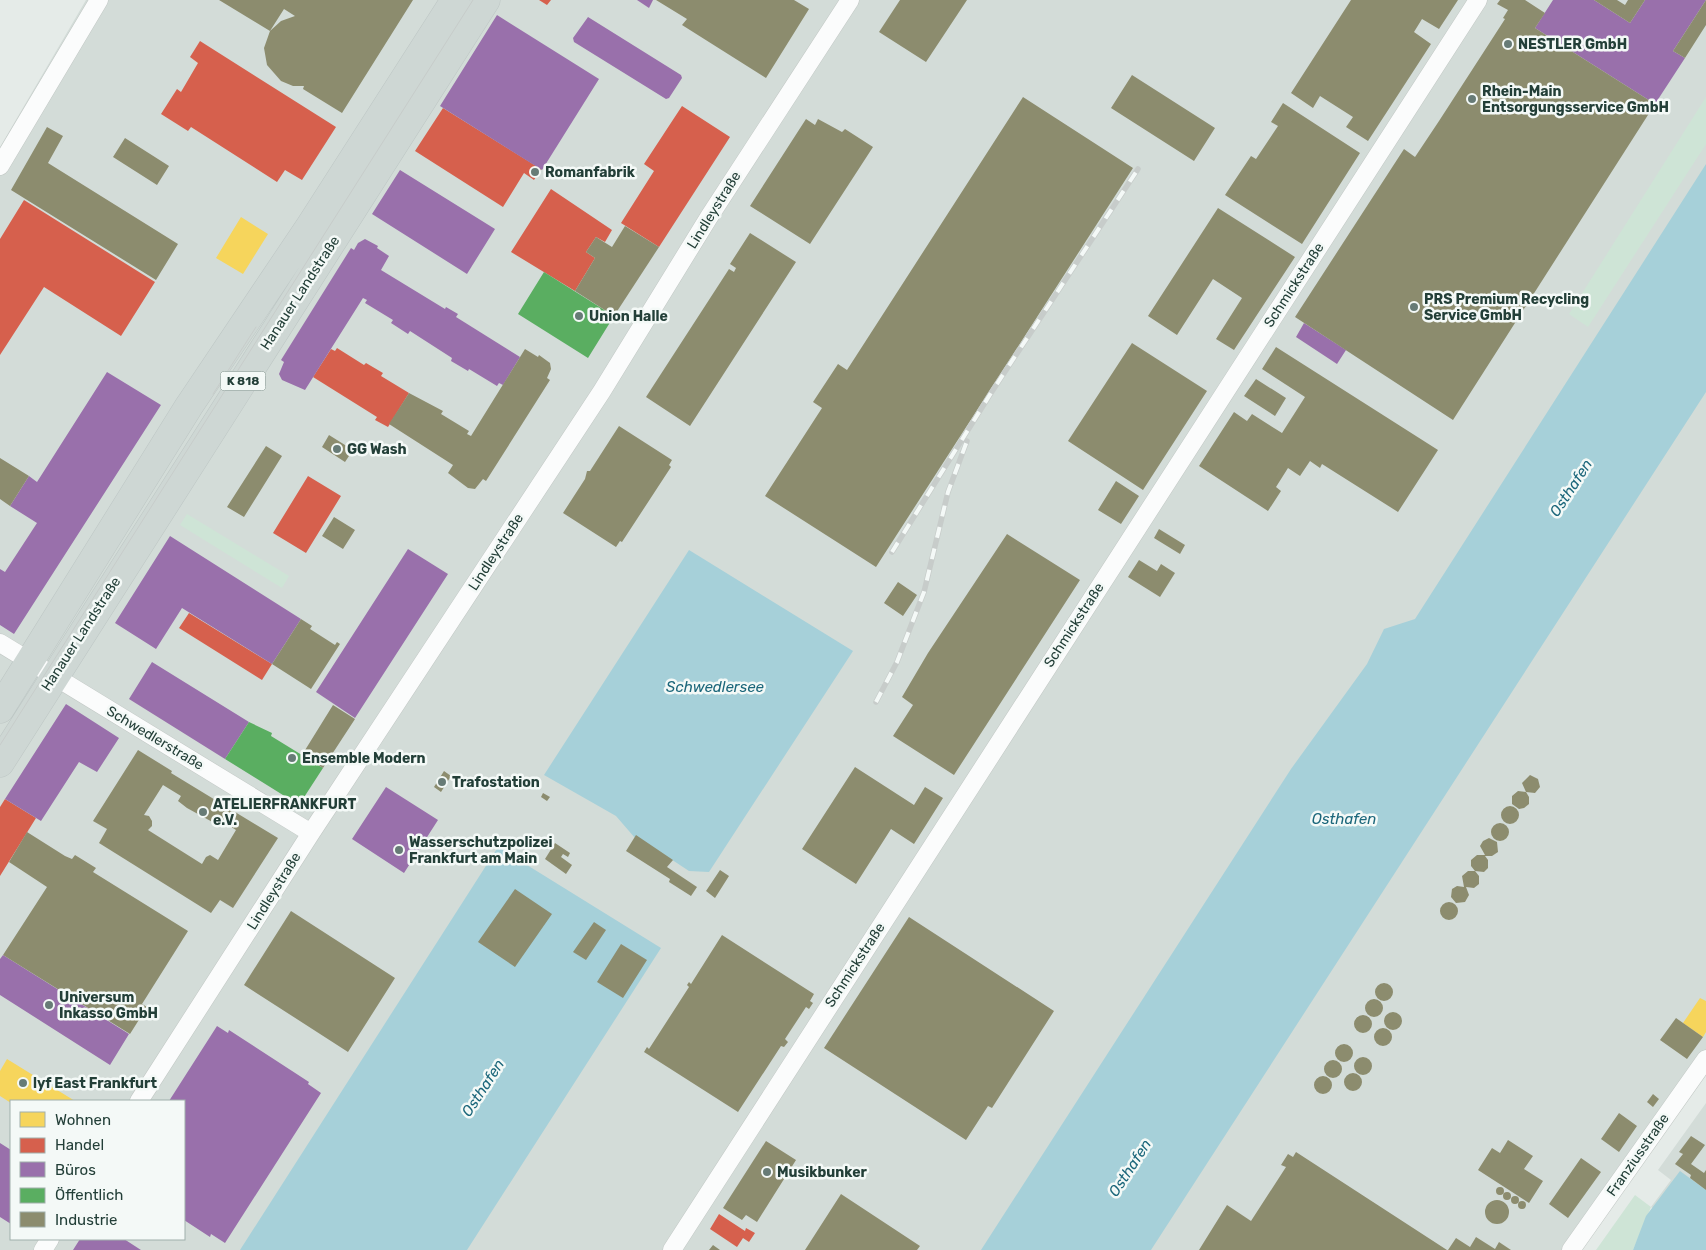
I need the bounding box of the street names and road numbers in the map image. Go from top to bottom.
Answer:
street label: Lindleystraße [683,168,745,252]
street label: Hanauer Landstraße [257,233,343,353]
street label: Schmickstraße [1260,239,1328,330]
road number: K 818 [220,372,266,391]
street label: Lindleystraße [465,510,527,594]
street label: Hanauer Landstraße [38,574,124,694]
street label: Schmickstraße [1040,579,1108,670]
street label: Schwedlerstraße [103,702,207,774]
street label: Lindleystraße [243,849,305,933]
street label: Schmickstraße [821,919,889,1010]
street label: Franziusstraße [1603,1110,1673,1200]

